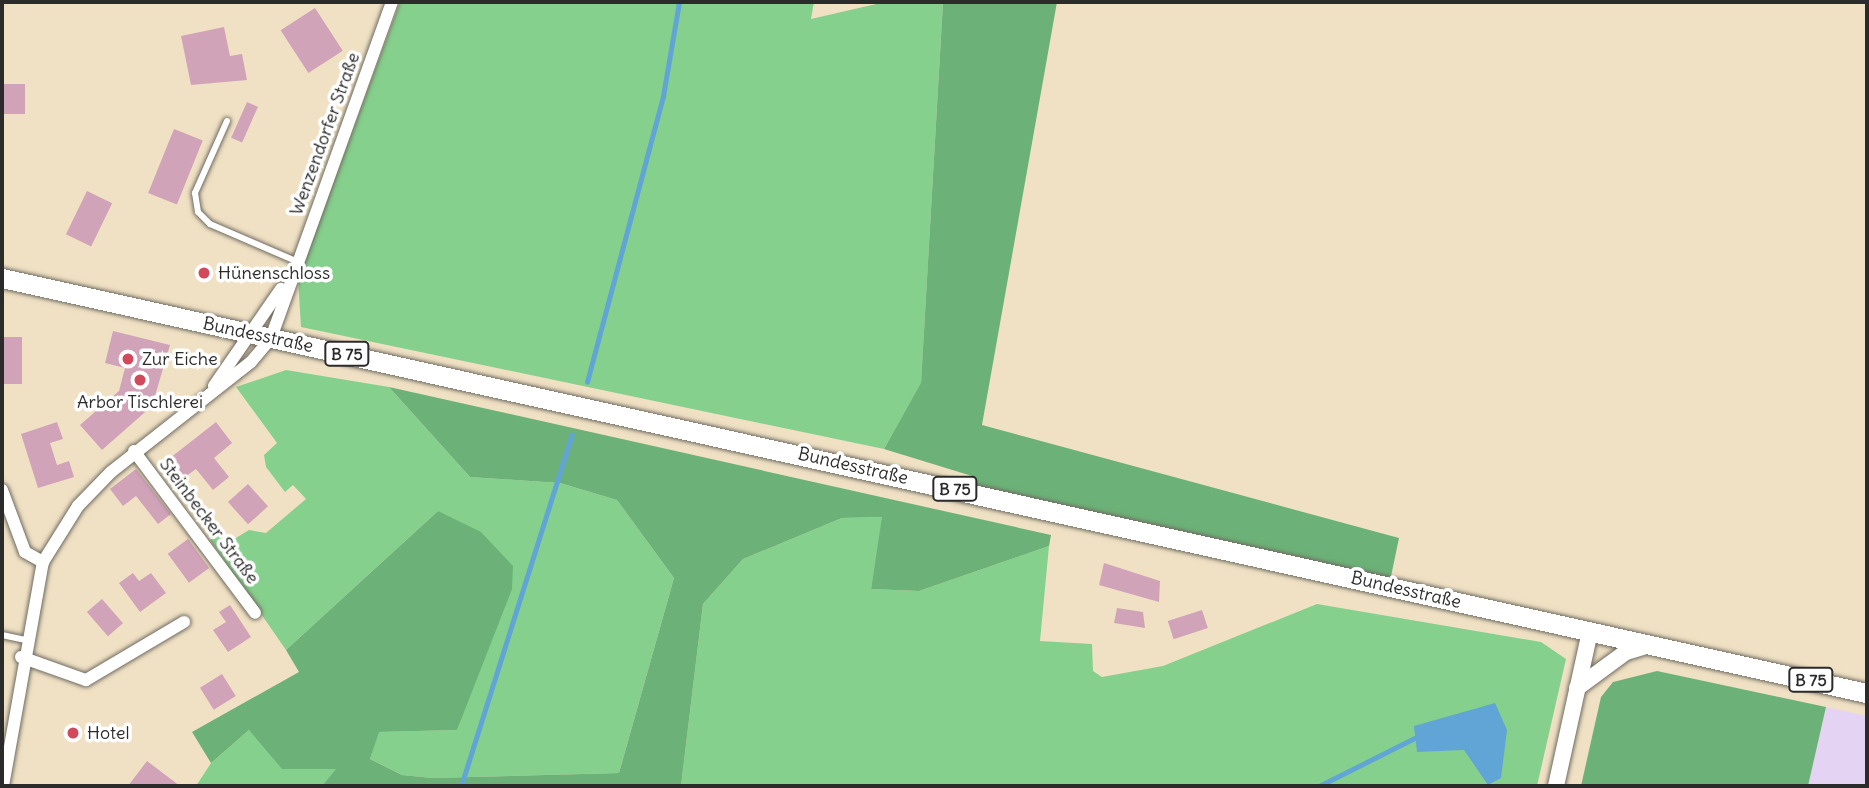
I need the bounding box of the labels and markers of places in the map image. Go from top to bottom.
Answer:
place label: Hünenschloss [218,262,330,284]
marker: Hünenschloss [196,265,212,281]
place label: Zur Eiche [142,348,218,370]
marker: Zur Eiche [120,351,136,367]
marker: Arbor Tischlerei [132,372,148,388]
place label: Arbor Tischlerei [77,391,203,413]
place label: Hotel [87,722,130,744]
marker: Hotel [65,725,81,741]

